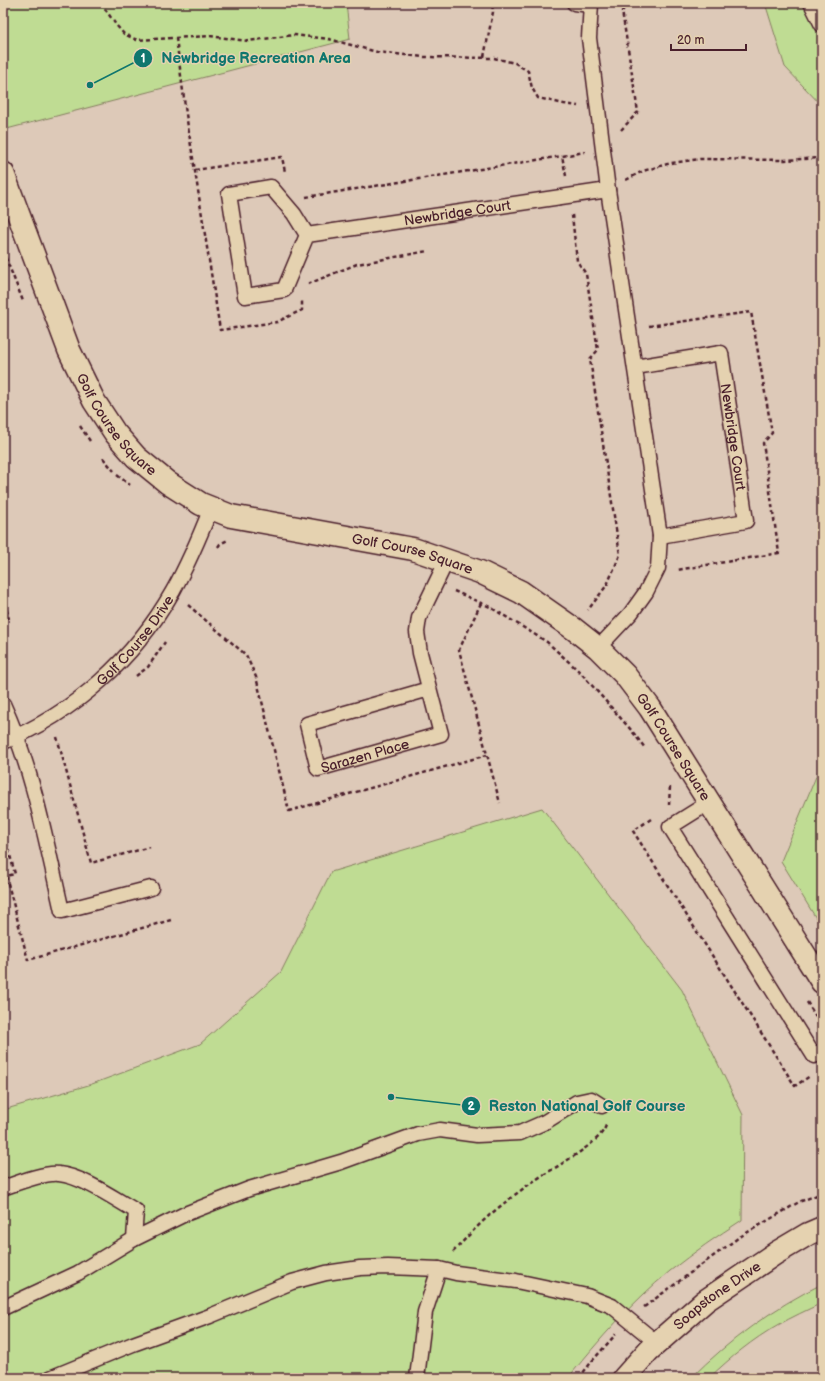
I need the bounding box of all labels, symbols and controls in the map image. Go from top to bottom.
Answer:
scale bar [671,26,746,52]
text: 20 m [677,33,704,48]
callout: Newbridge Recreation Area [133,44,359,71]
text: Newbridge Recreation Area [161,49,351,68]
text: 1 [140,51,146,66]
street label: Newbridge Court [403,196,513,229]
street label: Golf Course Square [73,370,160,479]
street label: Newbridge Court [717,382,750,492]
street label: Golf Course Square [351,530,475,577]
street label: Golf Course Drive [93,592,177,689]
street label: Golf Course Square [633,689,714,804]
street label: Sarazen Place [319,735,411,776]
callout: Reston National Golf Course [461,1092,693,1119]
text: Reston National Golf Course [489,1097,686,1116]
text: 2 [467,1099,475,1114]
street label: Soapstone Drive [670,1257,764,1333]

